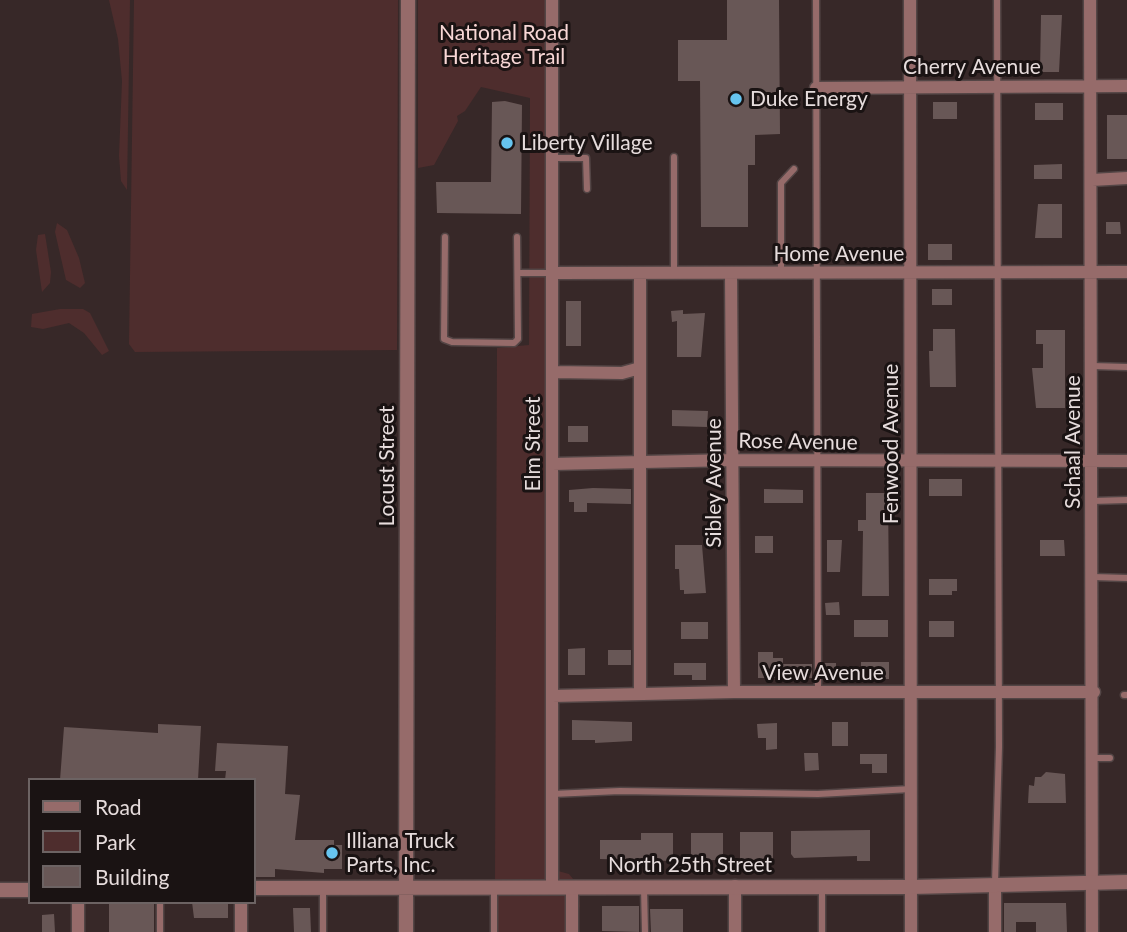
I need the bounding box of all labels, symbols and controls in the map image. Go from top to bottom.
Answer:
park label: National Road Heritage Trail [439,20,569,70]
street label: Cherry Avenue [903,54,1041,80]
place label: Duke Energy [750,86,868,112]
marker: Duke Energy [728,91,744,107]
place label: Liberty Village [521,130,652,156]
marker: Liberty Village [499,135,515,151]
street label: Home Avenue [774,241,904,267]
street label: Fenwood Avenue [878,364,904,524]
street label: Schaal Avenue [1060,375,1086,509]
street label: Elm Street [520,397,546,491]
street label: Locust Street [374,406,400,526]
street label: Sibley Avenue [701,418,727,548]
street label: Rose Avenue [738,428,858,456]
street label: View Avenue [762,660,884,686]
legend [28,778,256,904]
text: Road [95,794,142,819]
place label: Illiana Truck Parts, Inc. [346,828,455,878]
text: Park [95,829,136,854]
marker: Illiana Truck Parts, Inc. [324,845,340,861]
street label: North 25th Street [608,852,772,878]
text: Building [95,864,170,889]

